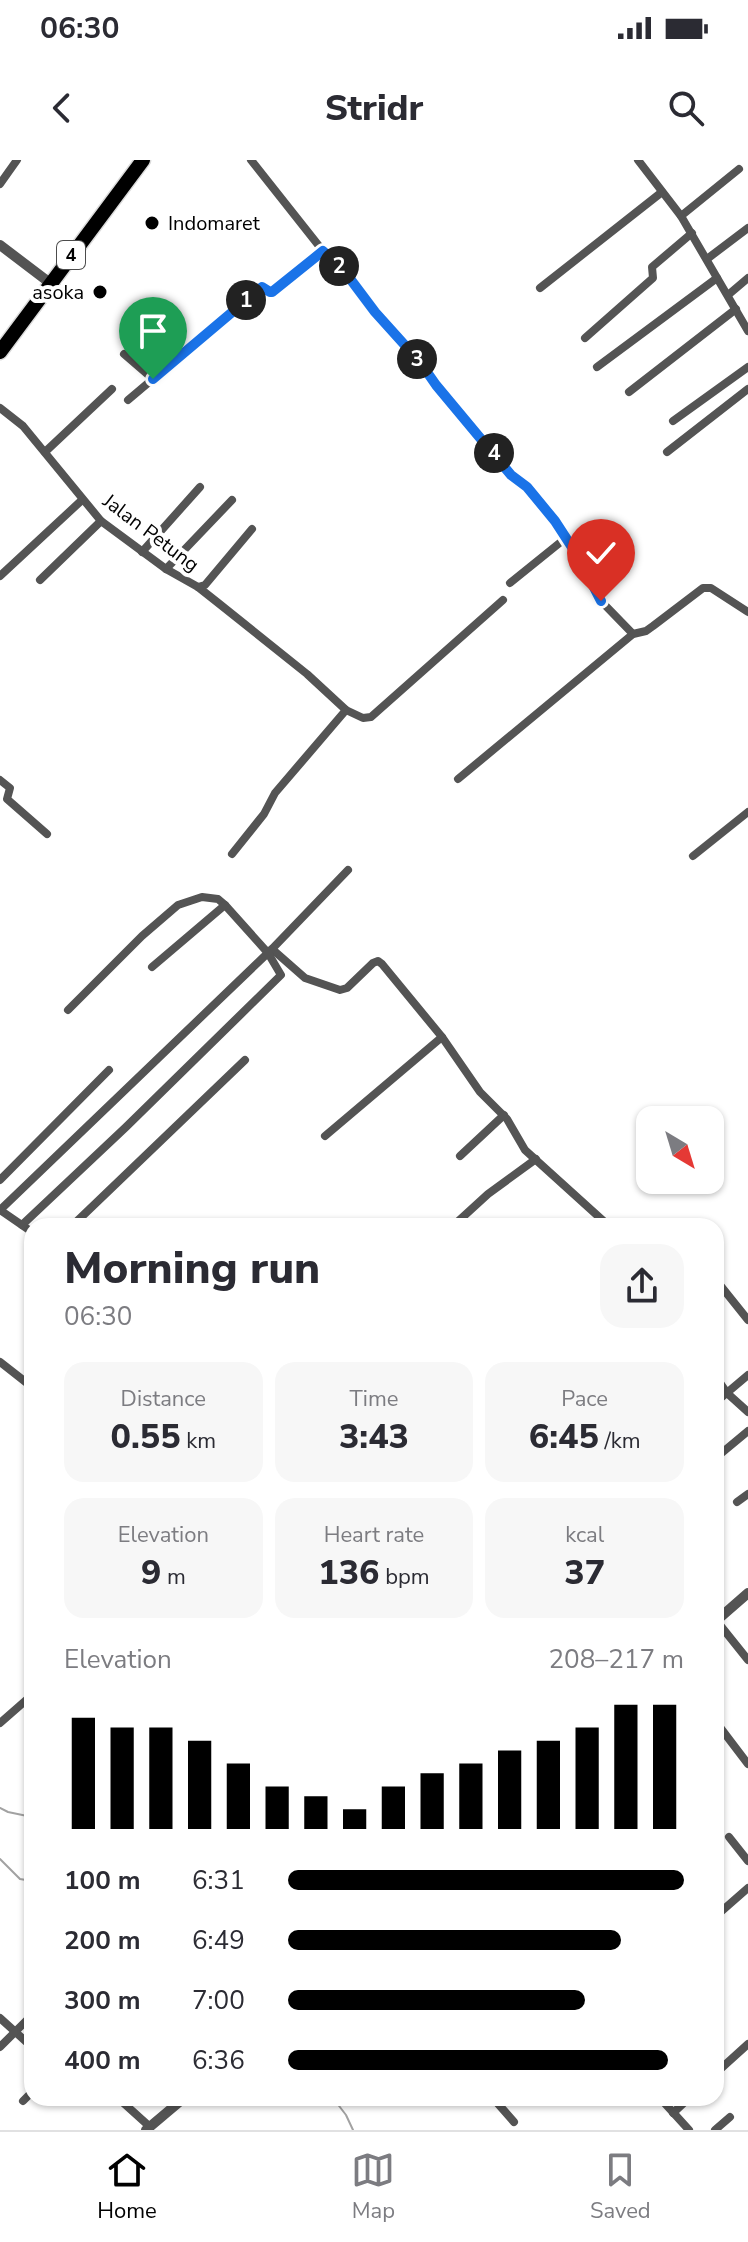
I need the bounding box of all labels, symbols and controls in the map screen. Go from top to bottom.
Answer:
text: 06:30 [40,8,119,49]
text: Stridr [325,84,423,133]
icon: back [40,86,84,130]
icon: search [664,86,708,130]
place label: Indomaret [168,210,261,237]
marker: Indomaret [143,214,161,232]
road number: 4 [57,241,85,269]
pin: 2 [319,246,359,286]
text: 2 [332,251,346,281]
place label: asoka [32,279,84,306]
pin: 1 [226,280,266,320]
marker: asoka [91,283,109,301]
text: 1 [239,285,253,315]
pin [119,297,187,379]
icon: arrive [131,309,175,353]
pin: 3 [397,339,437,379]
text: 3 [410,344,424,374]
pin: 4 [474,433,514,473]
text: 4 [487,438,501,468]
street label: Jalan Petung [96,487,205,578]
pin [567,519,635,601]
icon: check [579,531,623,575]
north arrow [636,1106,724,1194]
map controls [636,1106,724,1194]
text: Morning run [64,1239,320,1299]
button: share [600,1244,684,1328]
text: 06:30 [64,1299,132,1334]
text: Distance [121,1384,206,1414]
text: Time [350,1384,398,1414]
text: Pace [561,1384,608,1414]
text: 0.55 [111,1414,181,1460]
text: 3:43 [339,1414,409,1460]
text: 6:45 [529,1414,599,1460]
text: km [181,1426,216,1456]
text: /km [599,1426,641,1456]
text: Elevation [118,1520,209,1550]
text: Heart rate [324,1520,424,1550]
text: kcal [565,1520,604,1550]
text: 9 [141,1550,161,1596]
text: 136 [318,1550,380,1596]
text: 37 [564,1550,605,1596]
text: m [161,1562,186,1592]
text: bpm [380,1562,430,1592]
text: Elevation [64,1642,172,1677]
text: 208–217 m [548,1642,684,1677]
text: 100 m [64,1863,141,1898]
text: 6:31 [192,1863,245,1898]
text: 200 m [64,1923,141,1958]
text: 6:49 [192,1923,245,1958]
text: 300 m [64,1983,141,2018]
text: 7:00 [192,1983,245,2018]
text: 400 m [64,2043,141,2078]
text: 6:36 [192,2043,245,2078]
tab: Home [97,2148,157,2226]
tab: Map [351,2148,395,2226]
tab: Saved [590,2148,651,2226]

